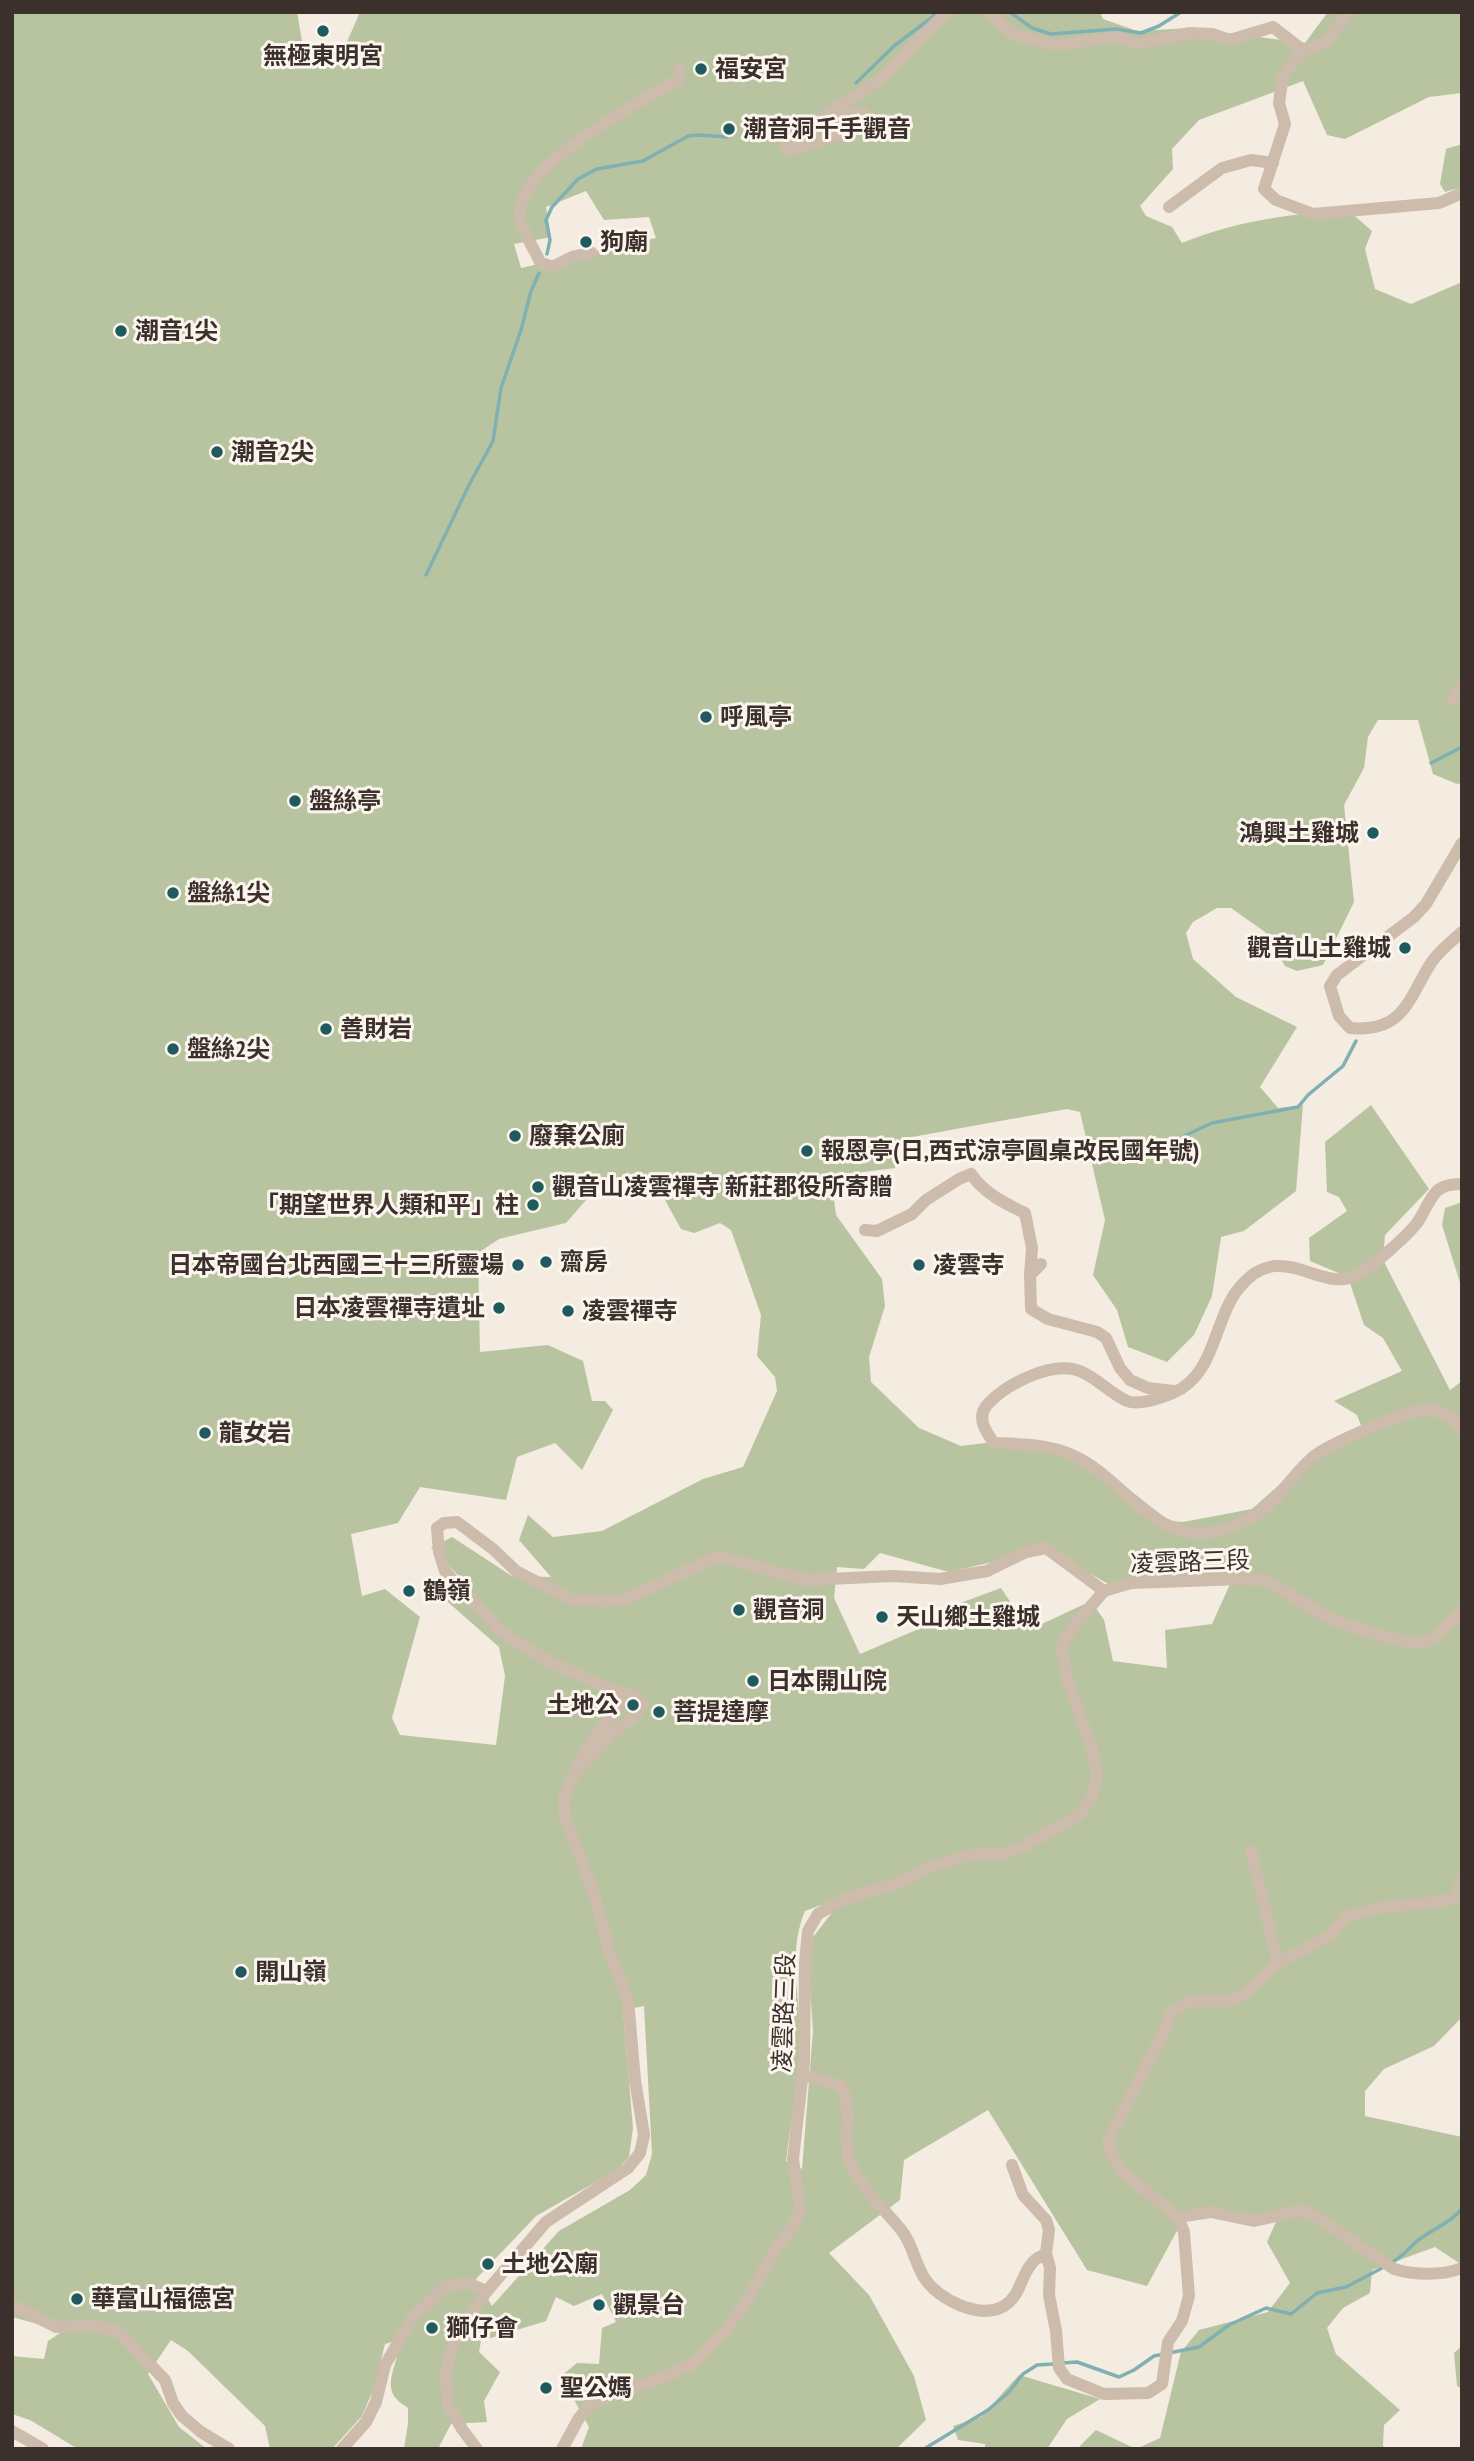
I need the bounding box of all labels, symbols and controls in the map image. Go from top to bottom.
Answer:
marker: 無極東明宮 [315,23,331,39]
place label: 無極東明宮 [263,40,383,71]
place label: 福安宮 [715,53,787,84]
marker: 福安宮 [693,61,709,77]
place label: 潮音洞千手觀音 [743,113,911,144]
marker: 潮音洞千手觀音 [721,121,737,137]
place label: 狗廟 [600,226,648,257]
marker: 狗廟 [578,234,594,250]
place label: 潮音1尖 [135,315,218,346]
marker: 潮音1尖 [113,323,129,339]
place label: 潮音2尖 [231,436,314,467]
marker: 潮音2尖 [209,444,225,460]
place label: 呼風亭 [720,701,792,732]
marker: 呼風亭 [698,709,714,725]
place label: 盤絲亭 [309,785,381,816]
marker: 盤絲亭 [287,793,303,809]
place label: 鴻興土雞城 [1239,817,1359,848]
marker: 鴻興土雞城 [1365,825,1381,841]
place label: 盤絲1尖 [187,877,270,908]
marker: 盤絲1尖 [165,885,181,901]
place label: 觀音山土雞城 [1247,932,1391,963]
marker: 觀音山土雞城 [1397,940,1413,956]
place label: 善財岩 [340,1013,412,1044]
marker: 善財岩 [318,1021,334,1037]
place label: 盤絲2尖 [187,1033,270,1064]
marker: 盤絲2尖 [165,1041,181,1057]
place label: 廢棄公廁 [529,1120,625,1151]
marker: 廢棄公廁 [507,1128,523,1144]
place label: 報恩亭(日,西式涼亭圓桌改民國年號) [821,1135,1200,1166]
marker: 報恩亭(日,西式涼亭圓桌改民國年號) [799,1143,815,1159]
place label: 觀音山凌雲禪寺 新莊郡役所寄贈 [552,1171,893,1202]
marker: 觀音山凌雲禪寺 新莊郡役所寄贈 [530,1179,546,1195]
place label: 「期望世界人類和平」柱 [255,1189,519,1220]
marker: 「期望世界人類和平」柱 [525,1197,541,1213]
place label: 齋房 [560,1246,608,1277]
place label: 日本帝國台北西國三十三所靈場 [168,1249,504,1280]
place label: 凌雲寺 [933,1249,1005,1280]
marker: 齋房 [538,1254,554,1270]
marker: 日本帝國台北西國三十三所靈場 [510,1257,526,1273]
marker: 凌雲寺 [911,1257,927,1273]
place label: 日本凌雲禪寺遺址 [293,1292,485,1323]
place label: 凌雲禪寺 [582,1295,678,1326]
marker: 日本凌雲禪寺遺址 [491,1300,507,1316]
marker: 凌雲禪寺 [560,1303,576,1319]
place label: 龍女岩 [219,1417,291,1448]
marker: 龍女岩 [197,1425,213,1441]
street label: 凌雲路三段 [1129,1544,1250,1579]
place label: 鶴嶺 [423,1575,471,1606]
marker: 鶴嶺 [401,1583,417,1599]
place label: 觀音洞 [753,1594,825,1625]
place label: 天山鄉土雞城 [896,1601,1040,1632]
marker: 觀音洞 [731,1602,747,1618]
marker: 天山鄉土雞城 [874,1609,890,1625]
place label: 日本開山院 [767,1665,887,1696]
marker: 日本開山院 [745,1673,761,1689]
place label: 土地公 [547,1689,619,1720]
place label: 菩提達摩 [673,1696,769,1727]
marker: 土地公 [625,1697,641,1713]
marker: 菩提達摩 [651,1704,667,1720]
street label: 凌雲路三段 [766,1952,801,2073]
place label: 開山嶺 [255,1956,327,1987]
marker: 開山嶺 [233,1964,249,1980]
place label: 土地公廟 [502,2248,598,2279]
marker: 土地公廟 [480,2256,496,2272]
place label: 華富山福德宮 [91,2283,235,2314]
place label: 觀景台 [613,2289,685,2320]
marker: 華富山福德宮 [69,2291,85,2307]
marker: 觀景台 [591,2297,607,2313]
place label: 獅仔會 [446,2312,518,2343]
marker: 獅仔會 [424,2320,440,2336]
place label: 聖公媽 [560,2372,632,2403]
marker: 聖公媽 [538,2380,554,2396]

